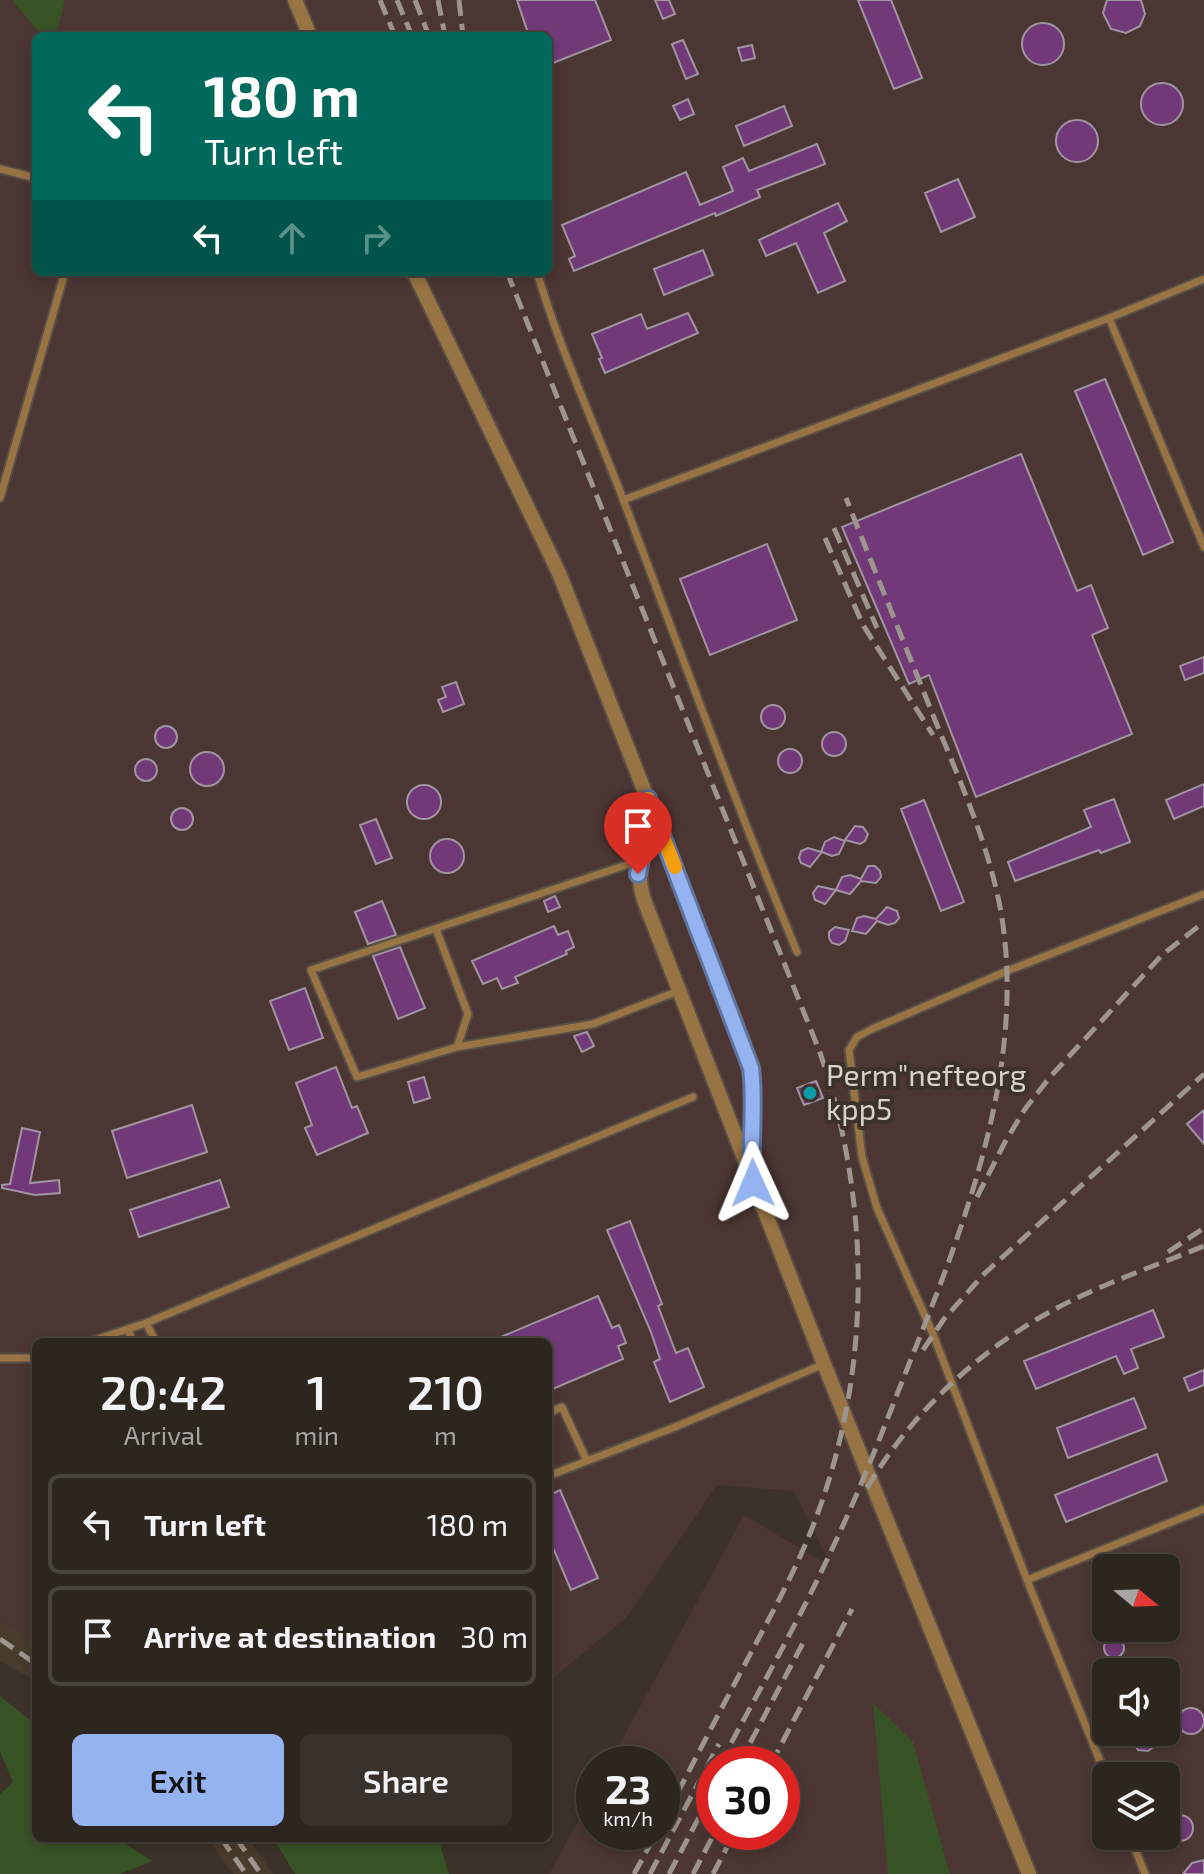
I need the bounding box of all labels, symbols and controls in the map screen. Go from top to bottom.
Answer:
text: 180 m [204,61,360,128]
icon: left [72,64,176,168]
text: Turn left [204,129,343,172]
icon: left [186,216,230,260]
icon: ahead [270,216,314,260]
icon: right [354,216,398,260]
pin [604,792,672,874]
icon: arrive [616,804,660,848]
place label: Perm"nefteorg kpp5 [826,1056,1027,1126]
marker: Perm"nefteorg kpp5 [801,1084,819,1102]
position arrow [711,1141,795,1225]
text: 20:42 [100,1362,227,1420]
text: 1 [307,1362,327,1420]
text: 210 [407,1362,484,1420]
text: Arrival [124,1419,203,1450]
text: min [295,1419,339,1450]
text: m [434,1419,457,1450]
icon: left [76,1502,120,1546]
text: Turn left [144,1506,266,1542]
text: 180 m [427,1506,508,1542]
north arrow [1092,1554,1180,1642]
map controls [1092,1554,1180,1850]
icon: arrive [76,1614,120,1658]
text: Arrive at destination [144,1618,436,1654]
text: 30 m [460,1618,528,1654]
button: sound [1092,1658,1180,1746]
button: Exit [72,1734,284,1826]
button: Share [300,1734,512,1826]
speed limit sign: 30 [696,1746,800,1850]
button: layers [1092,1762,1180,1850]
text: 23 [605,1764,651,1812]
text: km/h [603,1806,653,1830]

